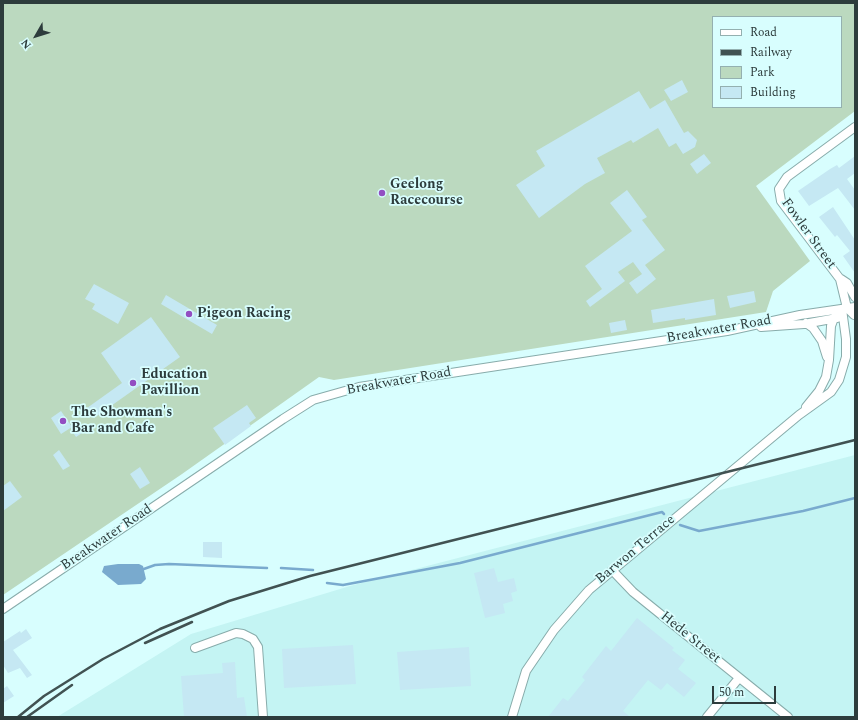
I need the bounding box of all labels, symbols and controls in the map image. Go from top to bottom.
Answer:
north arrow [16,16,56,56]
legend [712,16,842,108]
text: Road [750,23,777,42]
text: N [17,35,36,53]
text: Railway [750,43,792,62]
text: Park [750,63,775,82]
text: Building [750,83,796,102]
place label: Geelong Racecourse [390,177,463,210]
marker: Geelong Racecourse [377,188,387,198]
street label: Fowler Street [777,196,839,272]
place label: Pigeon Racing [197,306,291,322]
marker: Pigeon Racing [184,309,194,319]
street label: Breakwater Road [665,313,773,347]
street label: Breakwater Road [345,365,453,399]
place label: Education Pavillion [141,367,207,400]
marker: Education Pavillion [128,378,138,388]
place label: The Showman's Bar and Cafe [71,405,172,438]
marker: The Showman's Bar and Cafe [58,416,68,426]
street label: Breakwater Road [58,501,156,575]
street label: Barwon Terrace [593,512,679,588]
street label: Hede Street [656,609,724,667]
scale bar [714,678,778,704]
text: 50 m [719,683,744,702]

